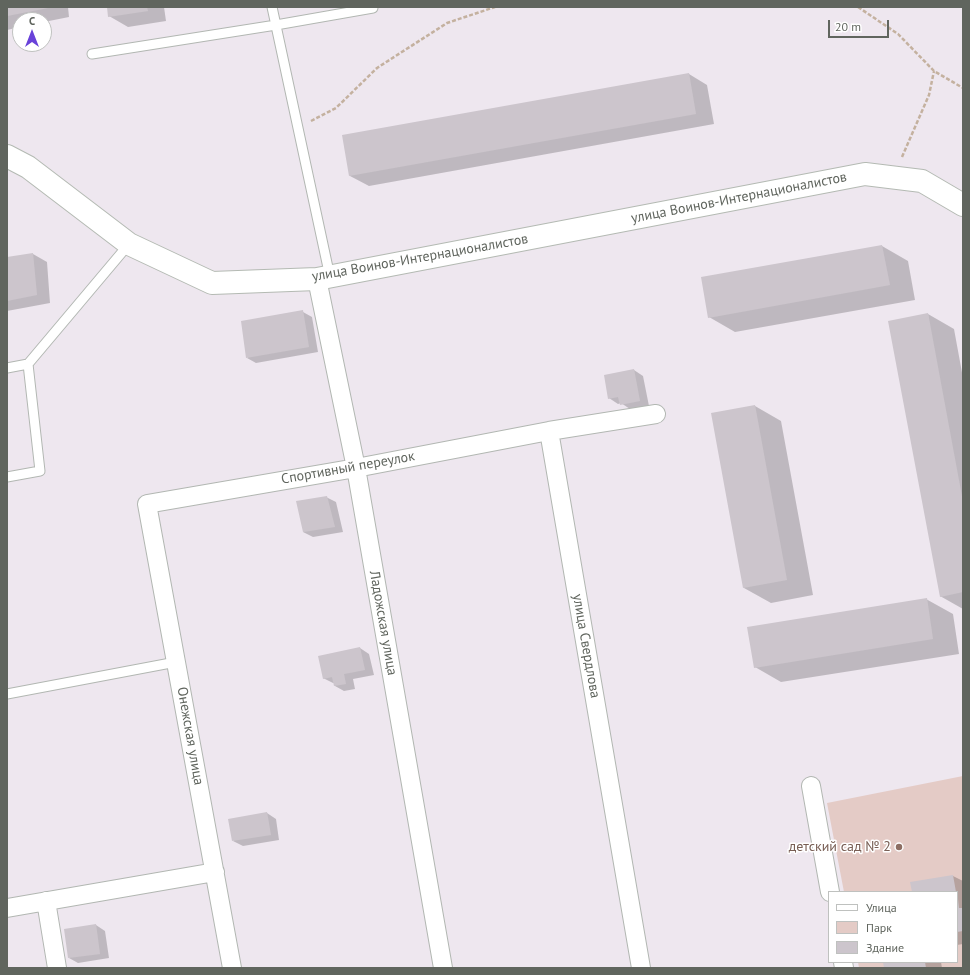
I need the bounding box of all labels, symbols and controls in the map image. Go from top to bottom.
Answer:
north arrow [12,12,52,52]
scale bar [830,12,891,38]
text: С [29,14,35,28]
text: 20 m [835,19,861,34]
street label: улица Воинов-Интернационалистов [630,169,848,227]
street label: улица Воинов-Интернационалистов [311,231,529,285]
street label: Спортивный переулок [280,448,416,488]
street label: Ладожская улица [366,569,400,677]
street label: улица Свердлова [569,593,603,699]
street label: Онежская улица [173,686,207,786]
place label: детский сад № 2 [789,839,891,855]
marker: детский сад № 2 [894,842,904,852]
legend [828,891,958,963]
text: Улица [866,900,897,915]
text: Парк [866,920,892,935]
text: Здание [866,940,904,955]

